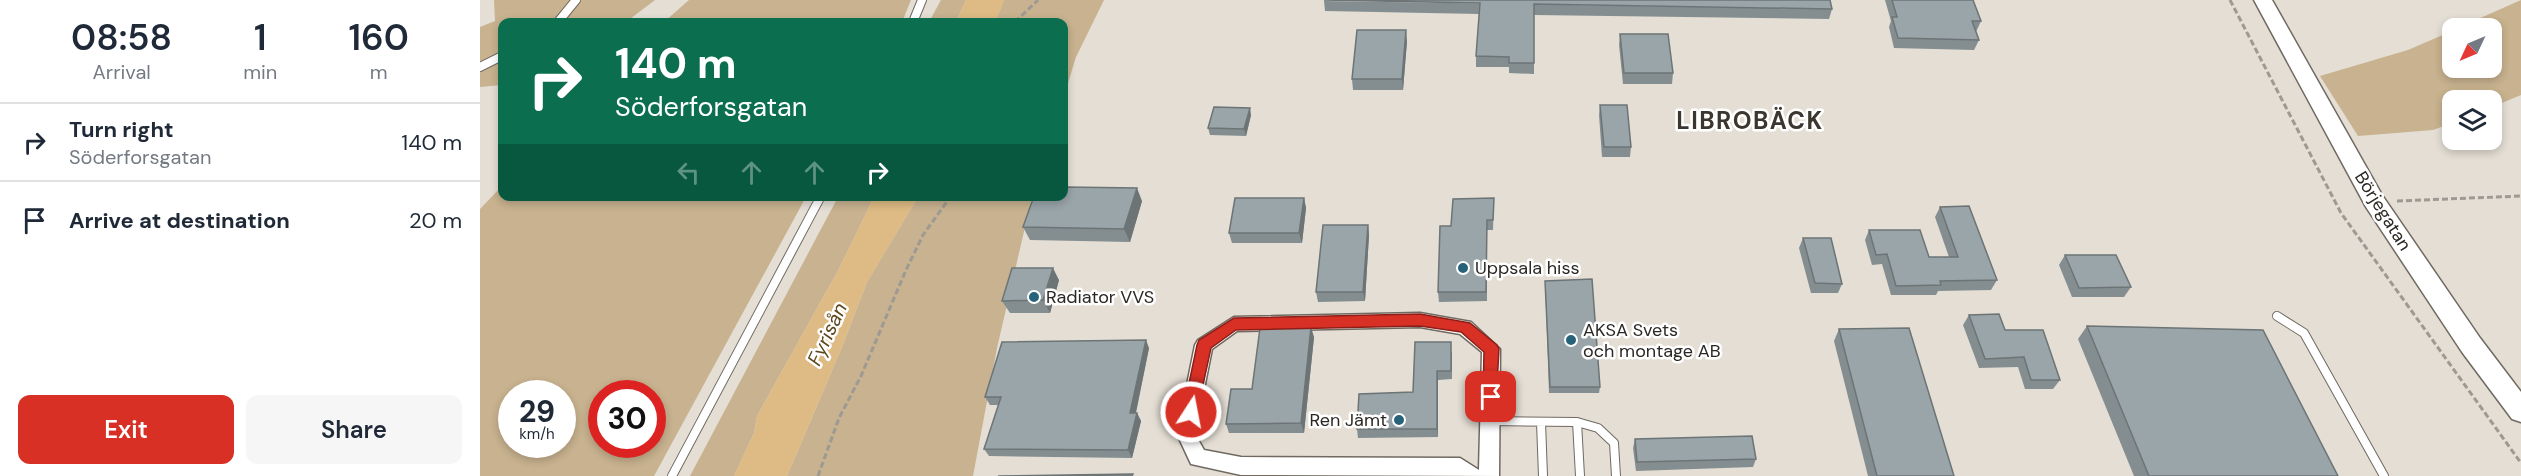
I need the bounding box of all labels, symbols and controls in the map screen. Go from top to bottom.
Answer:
text: 08:58 [71,14,172,61]
text: 1 [254,14,267,61]
text: 160 [348,14,409,61]
north arrow [2442,18,2502,78]
map controls [2442,18,2502,150]
text: 140 m [615,36,737,91]
icon: right [516,42,594,120]
text: Arrival [92,59,151,85]
text: min [243,59,277,85]
text: m [370,59,388,85]
text: Söderforsgatan [615,89,807,124]
button: layers [2442,90,2502,150]
district label: LIBROBÄCK [1676,105,1824,136]
text: Turn right [69,115,174,144]
icon: right [18,126,51,159]
text: 140 m [401,128,462,157]
text: Söderforsgatan [69,144,211,170]
icon: left [672,156,705,189]
icon: ahead [735,156,768,189]
icon: ahead [798,156,831,189]
icon: right [861,156,894,189]
street label: Börjegatan [2349,167,2417,255]
icon: arrive [18,204,51,237]
text: Arrive at destination [69,206,290,235]
text: 20 m [409,206,462,235]
place label: Uppsala hiss [1475,256,1580,280]
marker: Uppsala hiss [1456,261,1470,275]
place label: Radiator VVS [1046,285,1154,309]
marker: Radiator VVS [1027,290,1041,304]
water label: Fyrisån [801,298,853,370]
place label: AKSA Svets och montage AB [1583,318,1721,363]
marker: AKSA Svets och montage AB [1564,333,1578,347]
pin [1465,371,1516,422]
speed limit sign: 30 [588,380,666,458]
position arrow [1159,380,1223,444]
icon: arrive [1474,380,1507,413]
text: 29 [519,392,555,431]
button: Exit [18,395,234,464]
button: Share [246,395,462,464]
place label: Ren Jämt [1310,408,1387,432]
marker: Ren Jämt [1392,413,1406,427]
text: km/h [519,424,555,444]

